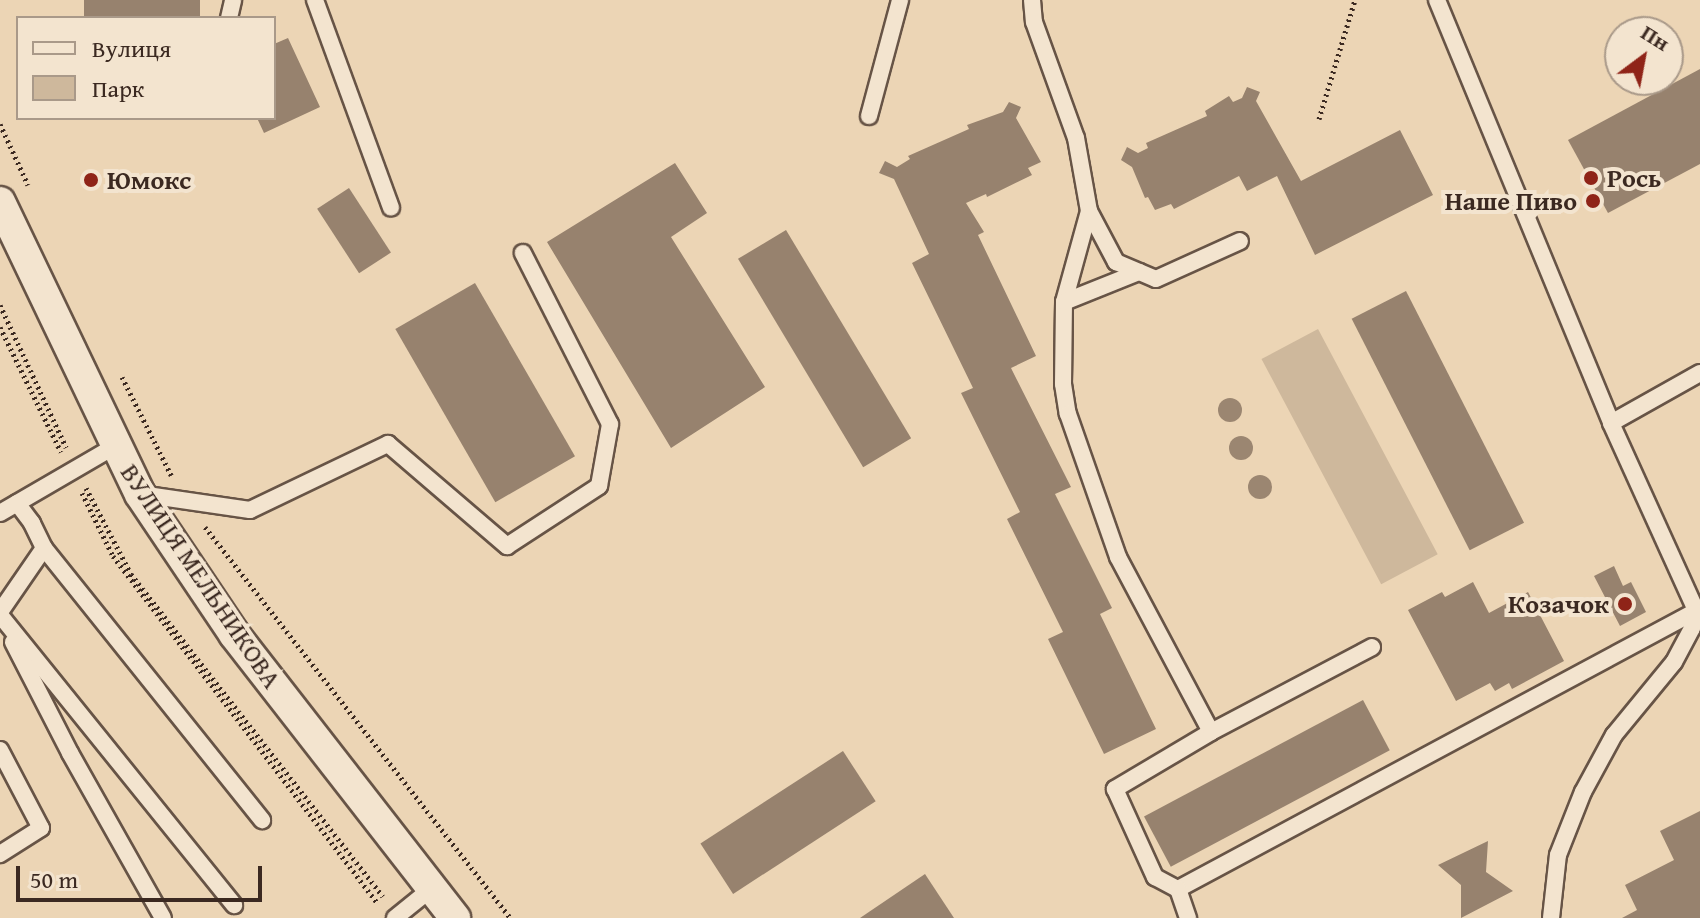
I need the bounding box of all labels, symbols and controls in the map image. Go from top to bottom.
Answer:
legend [16,16,276,120]
north arrow [1604,16,1684,96]
text: Пн [1635,16,1676,58]
text: Вулиця [92,31,171,66]
text: Парк [92,71,144,106]
place label: Рось [1607,162,1661,194]
place label: Юмокс [107,164,191,196]
marker: Рось [1582,169,1600,187]
marker: Юмокс [82,171,100,189]
place label: Наше Пиво [1445,185,1577,217]
marker: Наше Пиво [1584,192,1602,210]
street label: ВУЛИЦЯ МЕЛЬНИКОВА [114,458,288,694]
place label: Козачок [1508,588,1609,620]
marker: Козачок [1616,595,1634,613]
scale bar [20,850,266,900]
text: 50 m [30,862,78,897]

